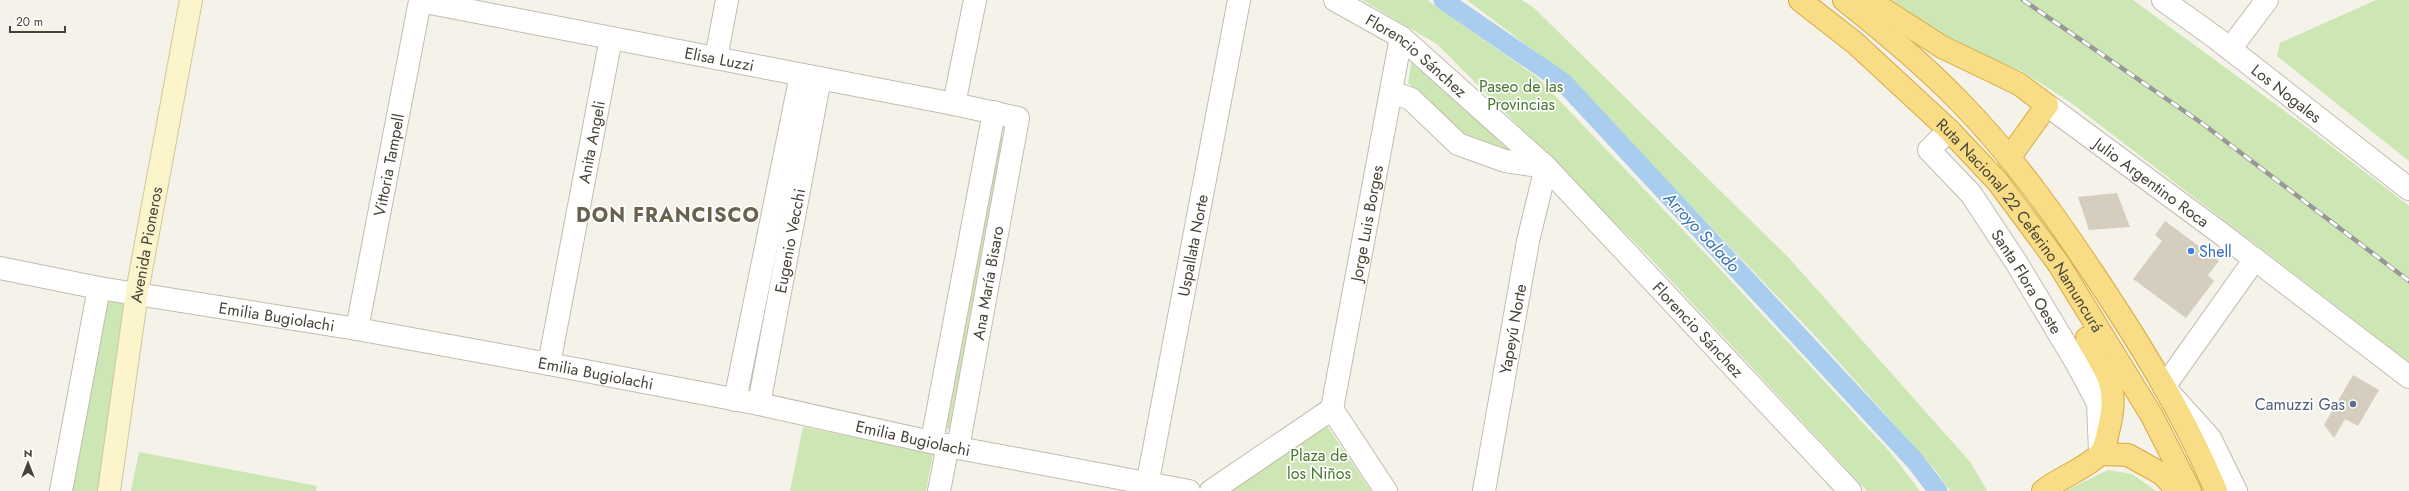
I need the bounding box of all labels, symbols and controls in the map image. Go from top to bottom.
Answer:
scale bar [10,8,65,34]
street label: Florencio Sánchez [1362,8,1473,103]
text: 20 m [16,13,43,31]
street label: Elisa Luzzi [683,41,756,77]
street label: Los Nogales [2247,59,2327,128]
park label: Paseo de las Provincias [1479,75,1563,116]
street label: Anita Angeli [572,99,610,185]
street label: Vittoria Tampell [367,112,410,218]
street label: Ruta Nacional 22 Ceferino Namuncurá [1932,113,2109,336]
street label: Julio Argentino Roca [2088,131,2214,233]
street label: Jorge Luis Borges [1344,163,1388,285]
street label: Avenida Pioneros [124,185,168,304]
water label: Arroyo Salado [1658,186,1746,277]
street label: Eugenio Vecchi [768,187,811,295]
street label: Uspallata Norte [1172,192,1213,298]
district label: DON FRANCISCO [576,201,760,230]
street label: Ana María Bisaro [967,224,1009,342]
street label: Santa Flora Oeste [1986,225,2068,338]
place label: Shell [2199,240,2232,263]
marker: Shell [2186,246,2196,256]
street label: Florencio Sánchez [1647,276,1750,383]
street label: Yapeyú Norte [1494,282,1532,376]
street label: Emilia Bugiolachi [217,296,336,337]
street label: Emilia Bugiolachi [536,351,655,395]
place label: Camuzzi Gas [2255,393,2345,416]
marker: Camuzzi Gas [2348,399,2358,409]
street label: Emilia Bugiolachi [854,414,972,462]
north arrow [8,443,48,483]
park label: Plaza de los Niños [1287,444,1351,485]
text: N [24,445,32,461]

